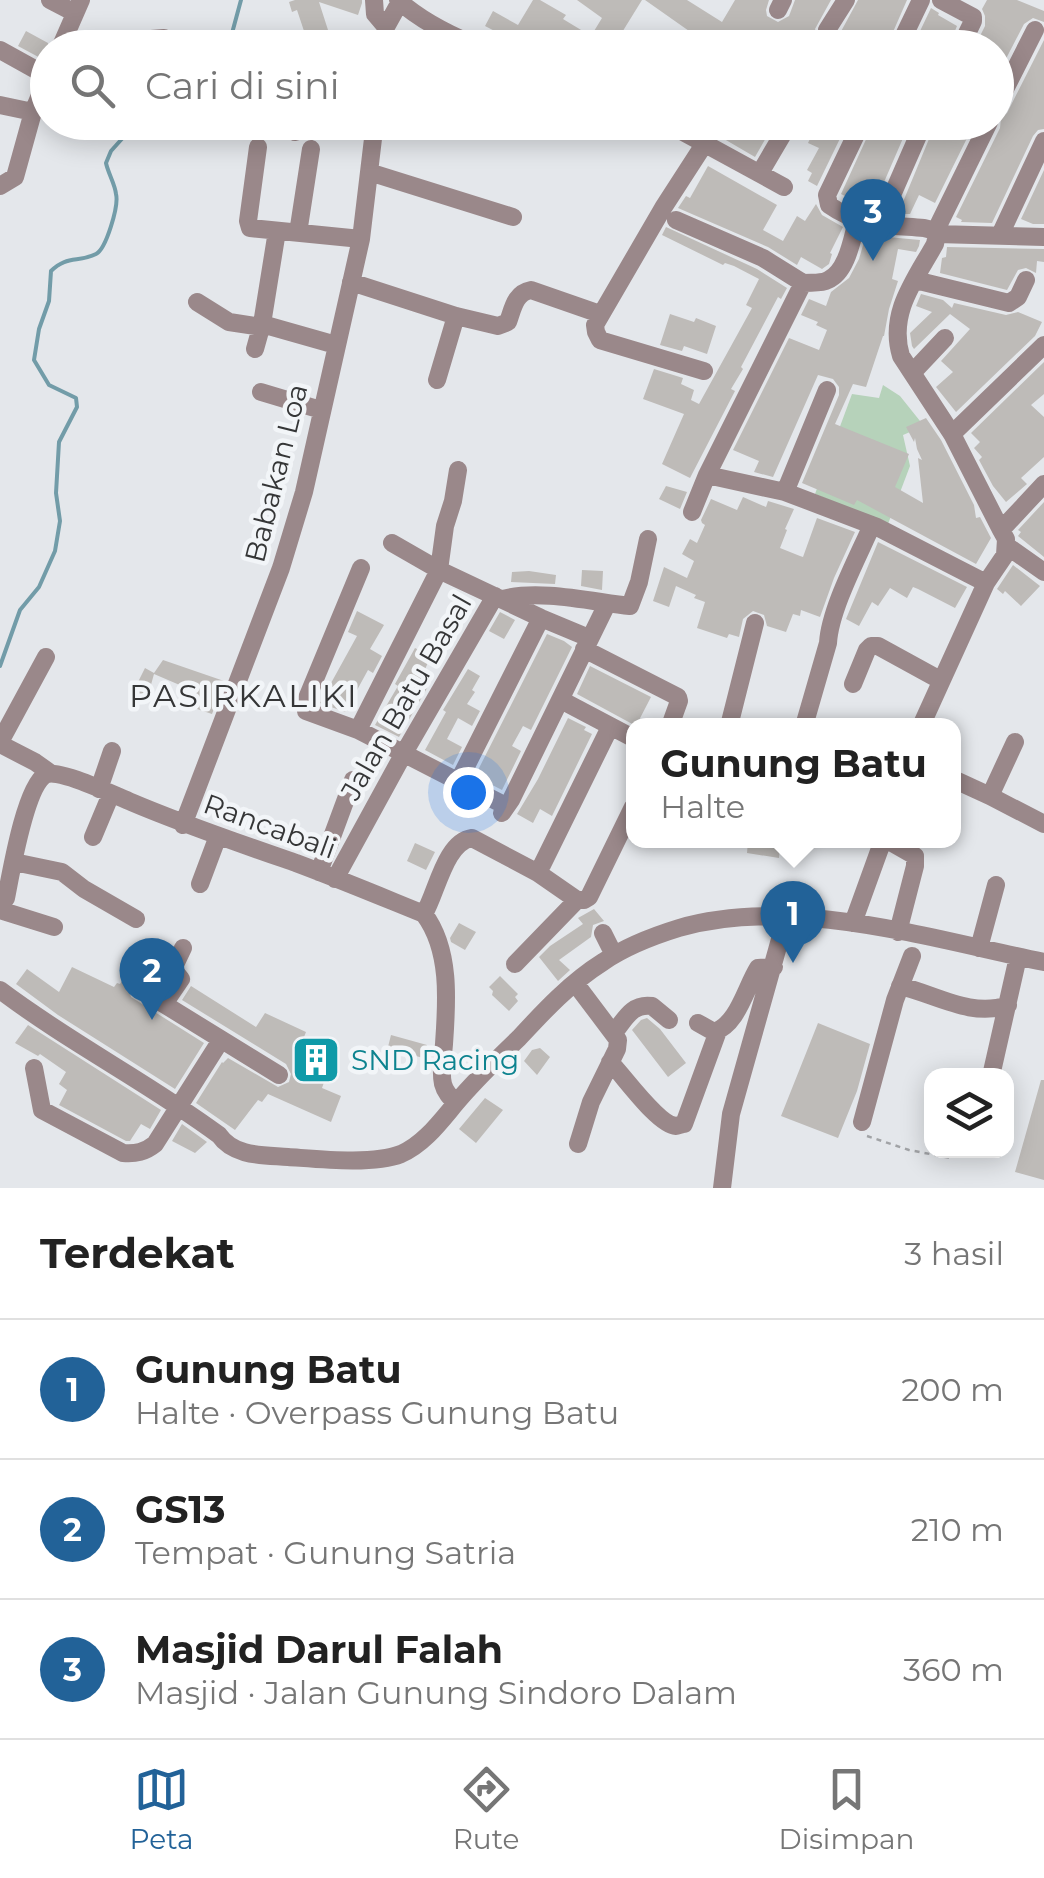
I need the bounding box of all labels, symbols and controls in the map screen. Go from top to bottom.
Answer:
search box [30,30,1014,140]
icon: search [65,58,120,113]
text: Cari di sini [145,62,340,109]
pin: 3 [840,178,906,261]
street label: Babakan Loa [237,380,315,566]
street label: Jalan Batu Basal [333,588,479,807]
district label: PASIRKALIKI [129,676,359,715]
popup [626,718,961,848]
text: Gunung Batu [660,740,927,787]
your location [443,767,494,818]
street label: Rancabali [199,786,341,866]
text: Halte [660,787,745,826]
pin: 1 [760,880,826,963]
pin: 2 [120,938,184,1020]
building icon: SND Racing [290,1034,342,1086]
place label: SND Racing [351,1043,519,1077]
map controls [924,1068,1014,1158]
button: layers [924,1068,1014,1158]
text: Terdekat [40,1227,235,1279]
text: 3 hasil [904,1234,1004,1273]
text: Gunung Batu [135,1346,402,1393]
text: 1 [66,1370,79,1409]
text: 200 m [901,1370,1004,1409]
text: Halte · Overpass Gunung Batu [135,1393,619,1432]
text: GS13 [135,1486,226,1533]
text: 2 [63,1510,82,1549]
text: 210 m [911,1510,1004,1549]
text: Tempat · Gunung Satria [135,1533,516,1572]
text: Masjid Darul Falah [135,1626,503,1673]
text: 3 [63,1650,82,1689]
text: 360 m [903,1650,1004,1689]
text: Masjid · Jalan Gunung Sindoro Dalam [135,1673,737,1712]
tab: Peta [130,1762,194,1856]
tab: Rute [453,1762,519,1856]
tab: Disimpan [779,1762,914,1856]

